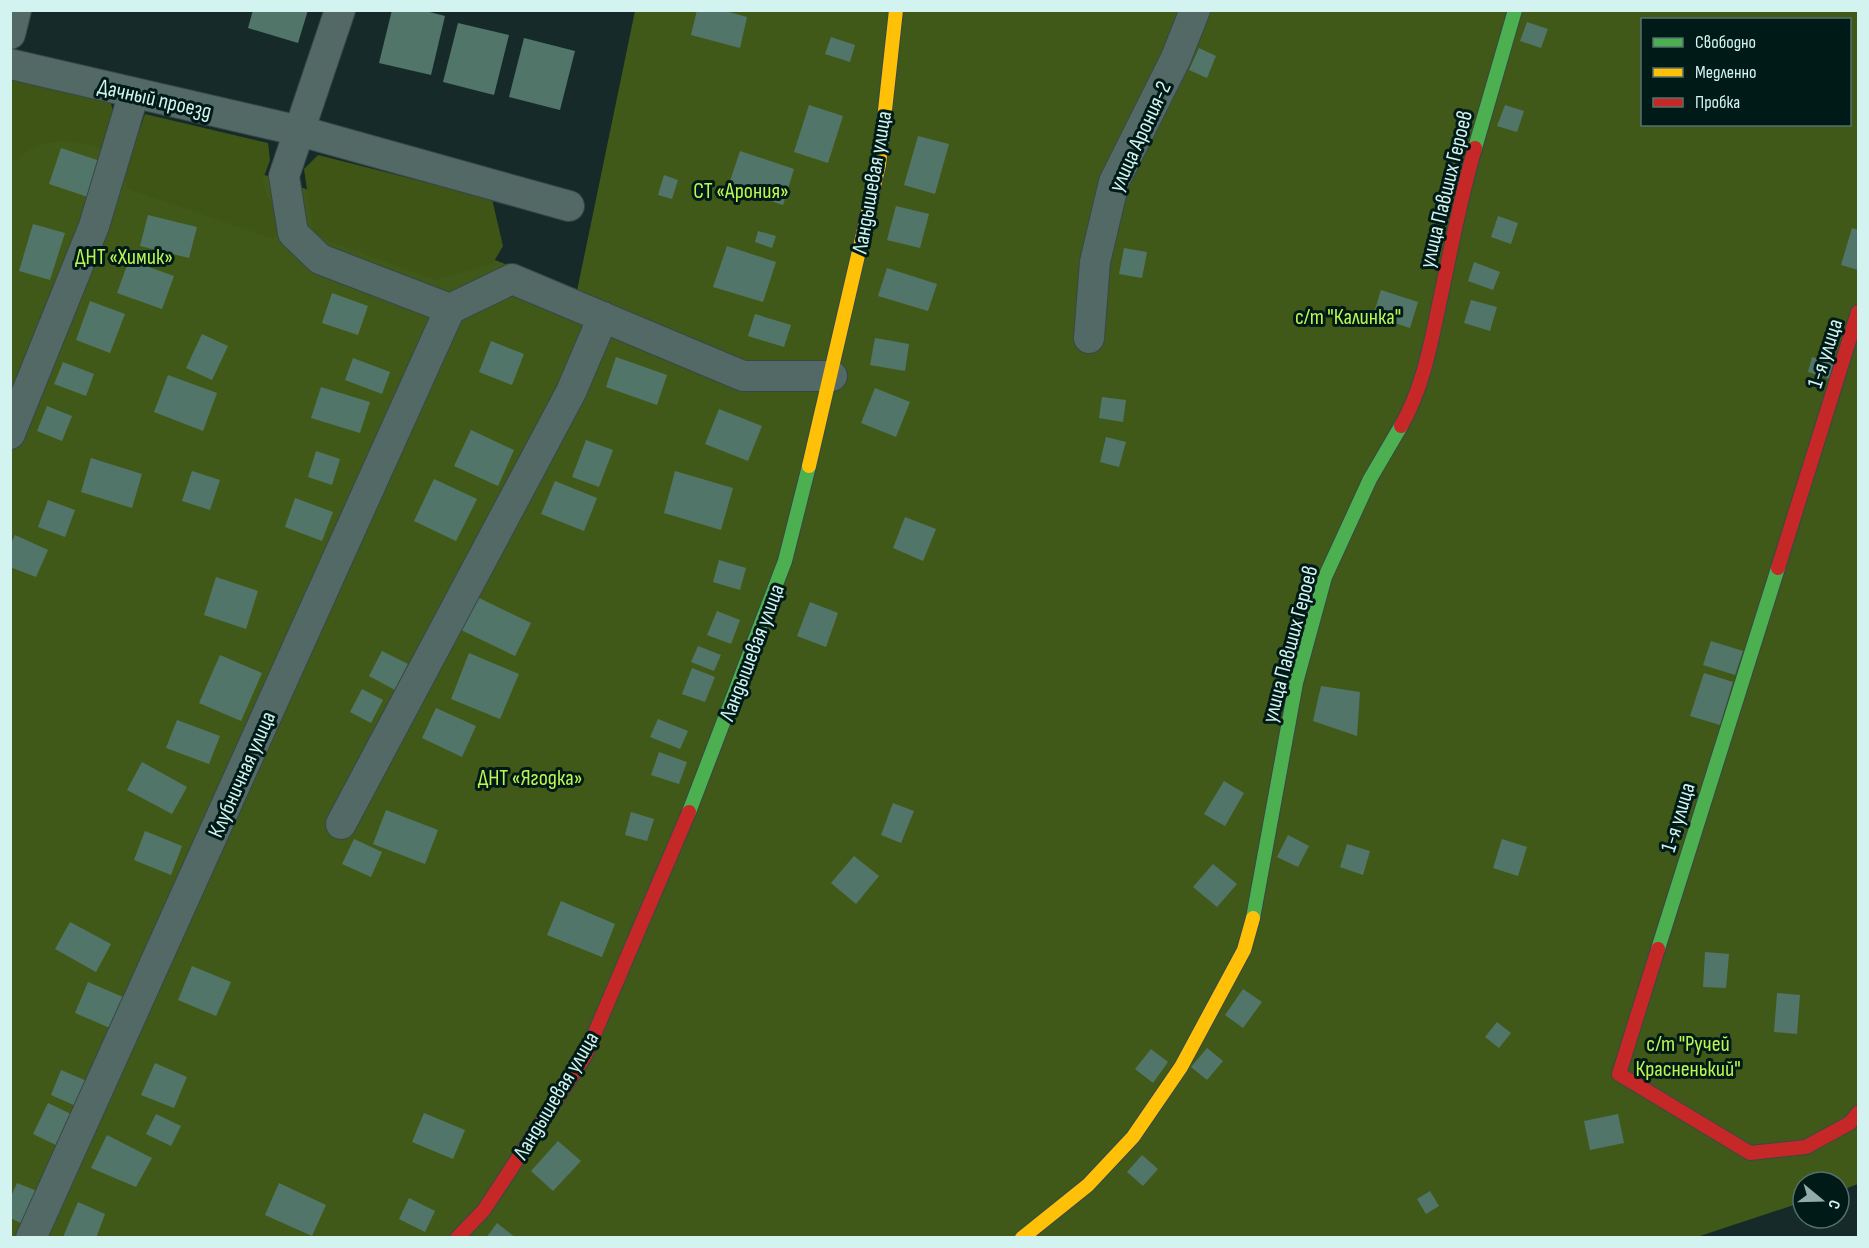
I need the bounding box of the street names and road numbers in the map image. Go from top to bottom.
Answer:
street label: Дачный проезд [95,73,214,126]
street label: улица Арония-2 [1103,77,1178,196]
street label: улица Павших Героев [1414,108,1479,271]
street label: Ландышевая улица [846,109,898,257]
street label: 1-я улица [1802,316,1849,391]
street label: улица Павших Героев [1256,563,1324,726]
street label: Ландышевая улица [714,580,791,726]
street label: Клубничная улица [203,707,282,842]
street label: 1-я улица [1655,780,1702,855]
street label: Ландышевая улица [507,1027,605,1165]

